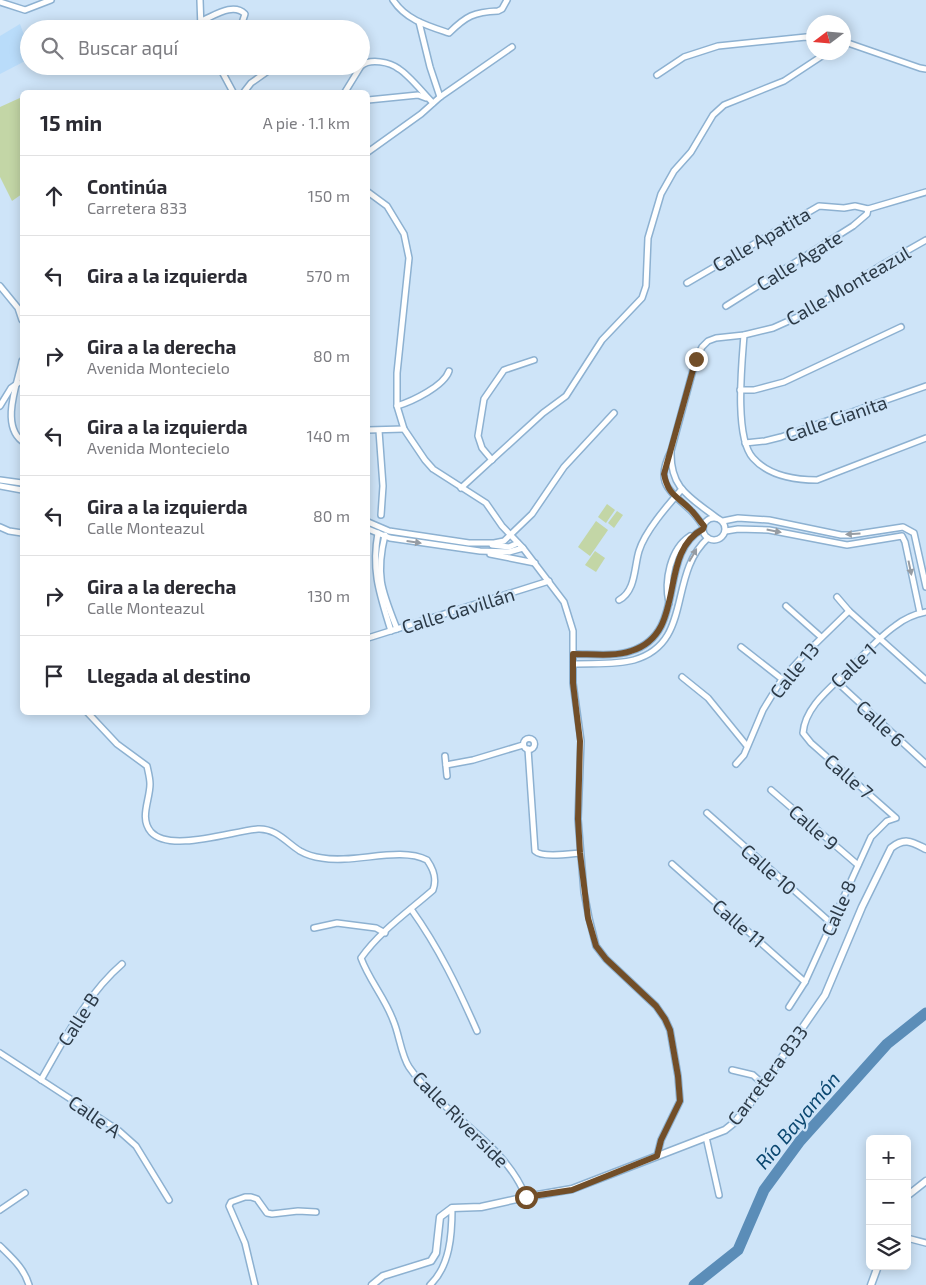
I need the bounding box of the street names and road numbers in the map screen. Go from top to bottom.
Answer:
street label: Calle Apatita [708,202,814,276]
street label: Calle Agate [752,225,846,295]
street label: Calle Monteazul [782,240,914,330]
street label: Calle Cianita [782,390,890,446]
street label: Calle Gavillán [399,582,517,638]
street label: Calle 13 [765,637,823,703]
street label: Calle 1 [825,638,881,692]
street label: Calle 6 [852,695,910,751]
street label: Calle 7 [820,749,878,803]
street label: Calle 9 [785,799,843,855]
street label: Calle 10 [737,839,801,899]
street label: Calle 8 [816,877,860,939]
street label: Calle 11 [708,894,770,952]
street label: Calle B [52,988,104,1050]
street label: Carretera 833 [722,1021,812,1129]
street label: Calle Riverside [408,1066,514,1172]
street label: Calle A [65,1090,126,1142]

